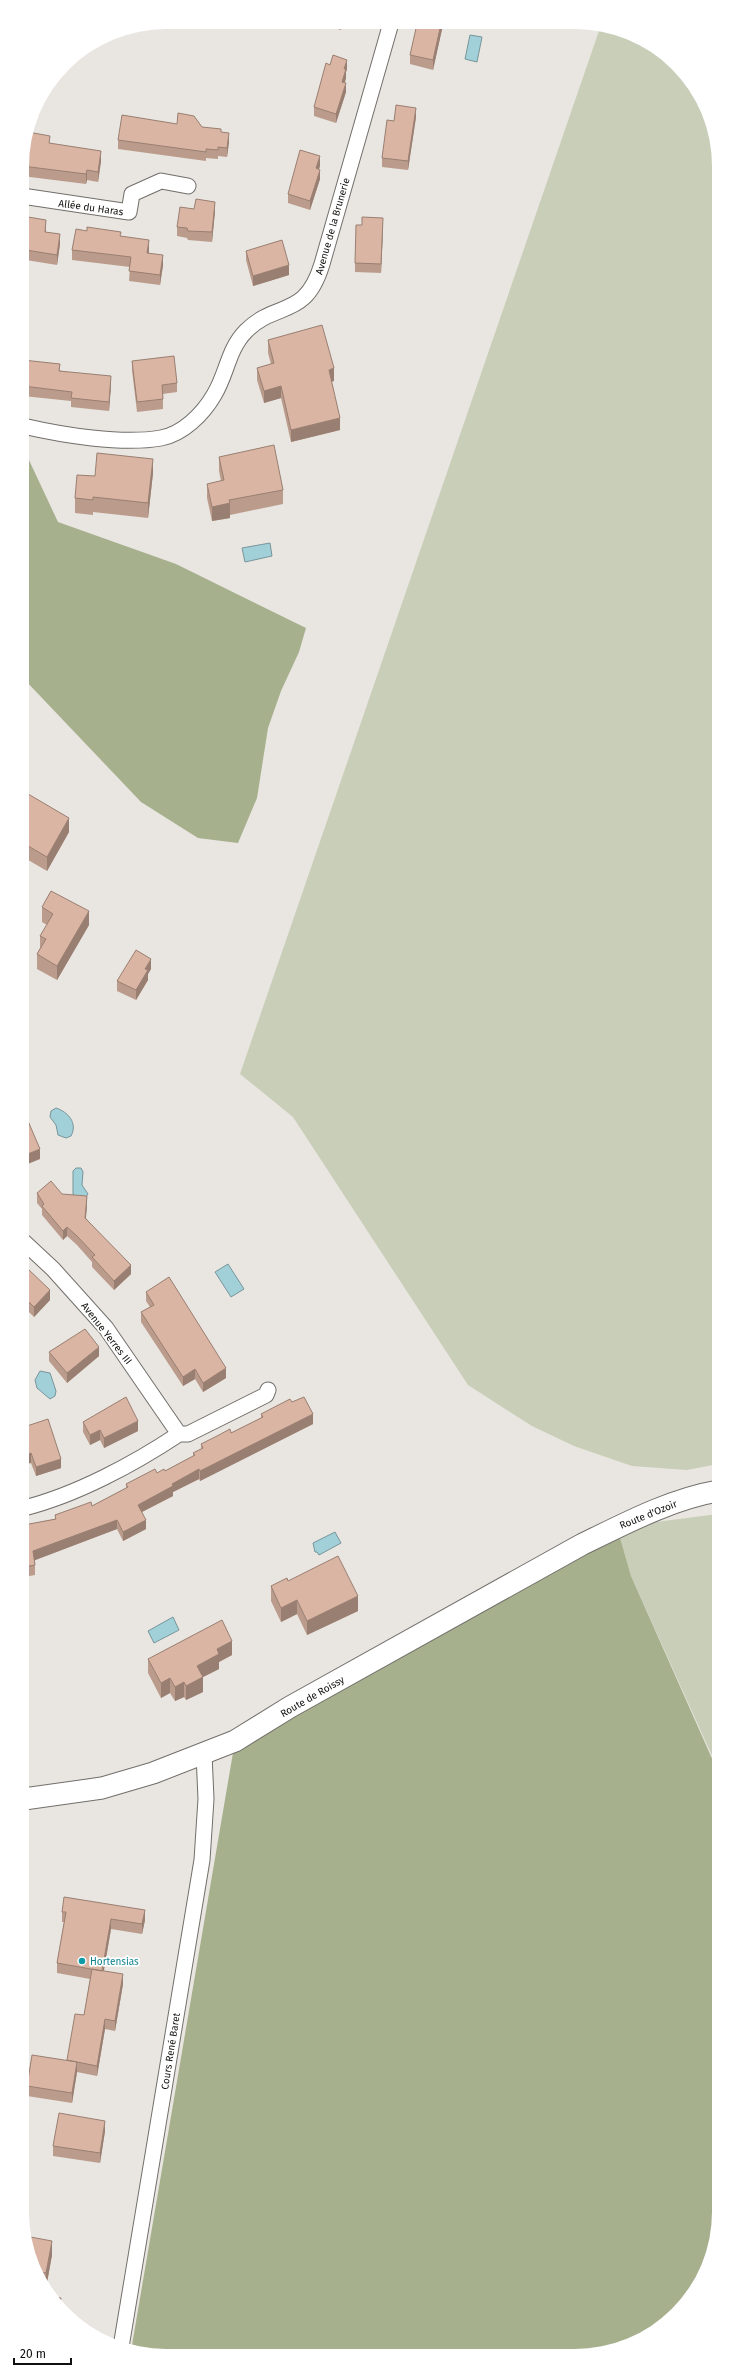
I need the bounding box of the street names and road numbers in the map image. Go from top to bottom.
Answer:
street label: Avenue de la Brunerie [313,177,353,276]
street label: Allée du Haras [58,198,124,219]
street label: Avenue Yerres III [78,1300,134,1367]
street label: Route d'Ozoir [618,1498,679,1532]
street label: Route de Roissy [278,1674,347,1720]
street label: Cours René Baret [159,2012,183,2090]

